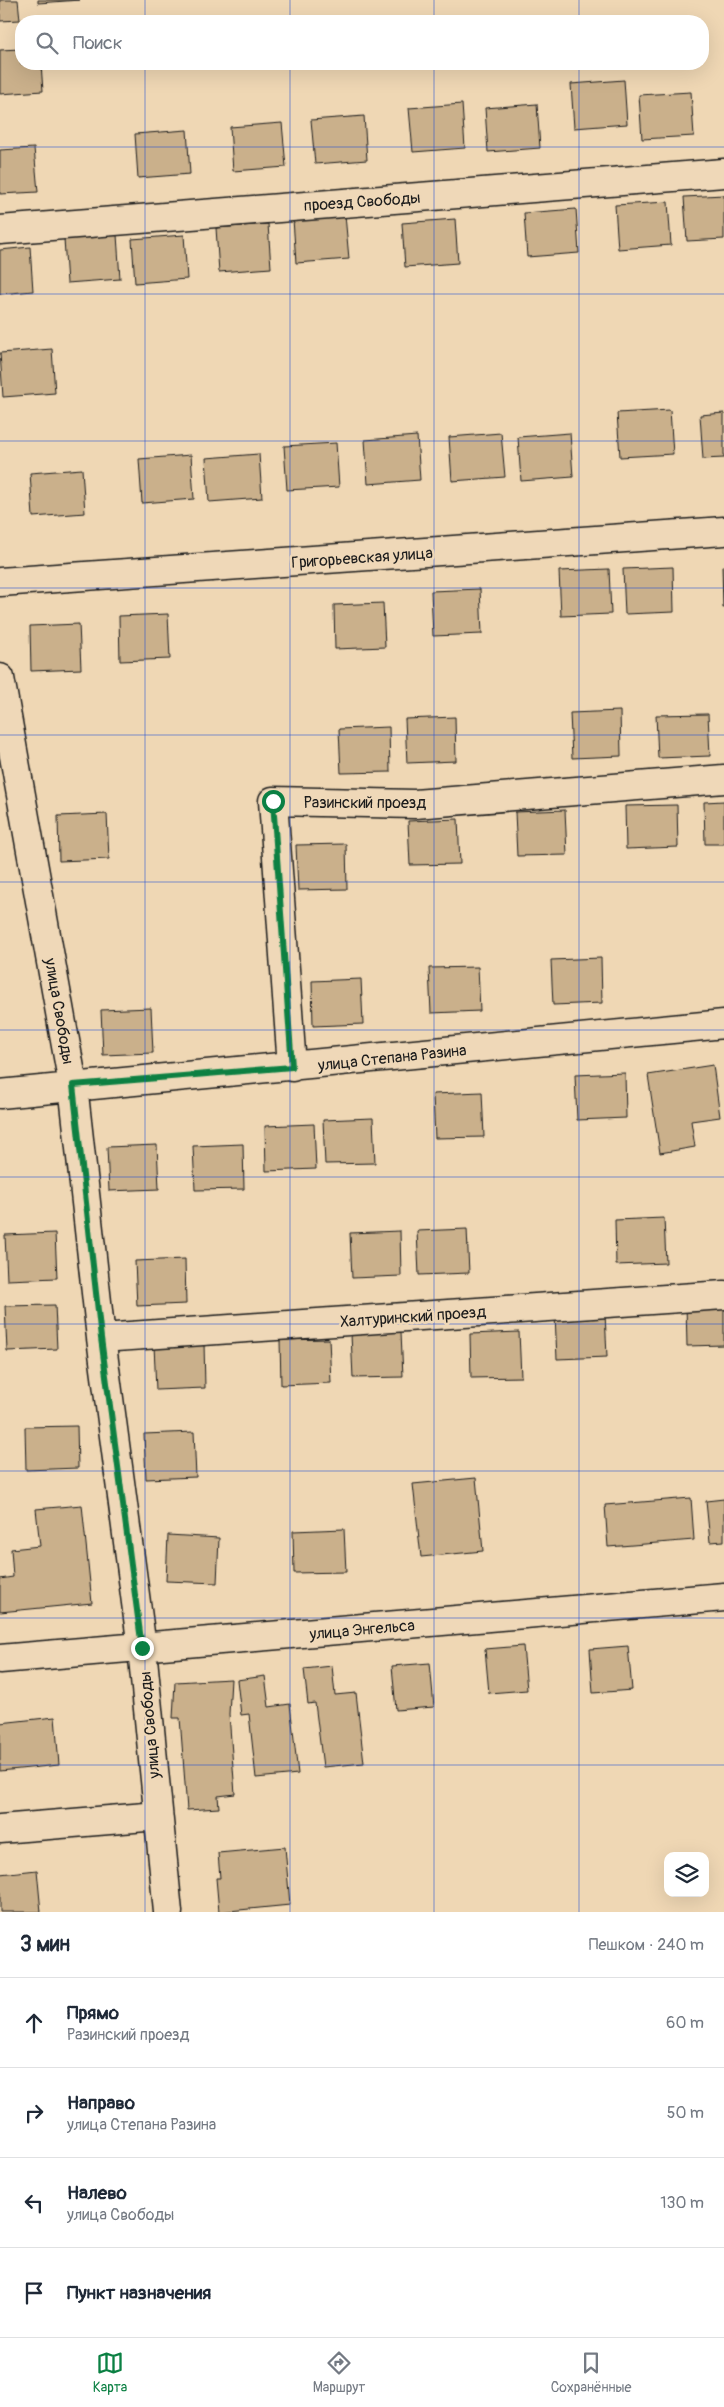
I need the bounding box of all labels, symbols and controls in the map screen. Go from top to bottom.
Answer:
search box [15,15,709,70]
icon: search [33,29,61,57]
text: Поиск [73,31,123,55]
street label: проезд Свободы [303,188,421,216]
street label: Григорьевская улица [291,543,433,573]
route start [262,790,285,813]
street label: Разинский проезд [304,793,427,813]
street label: улица Свободы [40,956,78,1066]
street label: улица Степана Разина [316,1040,467,1076]
street label: Халтуринский проезд [339,1302,487,1332]
street label: улица Энгельса [308,1615,416,1645]
route end [131,1637,154,1660]
street label: улица Свободы [135,1671,165,1780]
map controls [664,1852,709,1897]
button: layers [664,1852,709,1897]
text: 3 мин [20,1931,70,1958]
text: Пешком · 240 m [589,1935,704,1955]
text: Прямо [67,2001,119,2025]
icon: ahead [20,2009,48,2037]
text: 60 m [666,2013,704,2033]
text: Разинский проезд [67,2025,189,2045]
text: Направо [67,2091,135,2115]
icon: right [20,2099,48,2127]
text: 50 m [667,2103,704,2123]
text: улица Степана Разина [67,2115,216,2135]
text: Налево [67,2181,127,2205]
icon: left [20,2189,48,2217]
text: 130 m [660,2193,704,2213]
text: улица Свободы [67,2205,174,2225]
icon: arrive [20,2279,48,2307]
text: Пункт назначения [67,2281,211,2305]
tab: Карта [93,2349,127,2396]
tab: Маршрут [313,2349,365,2396]
tab: Сохранённые [551,2349,631,2396]

